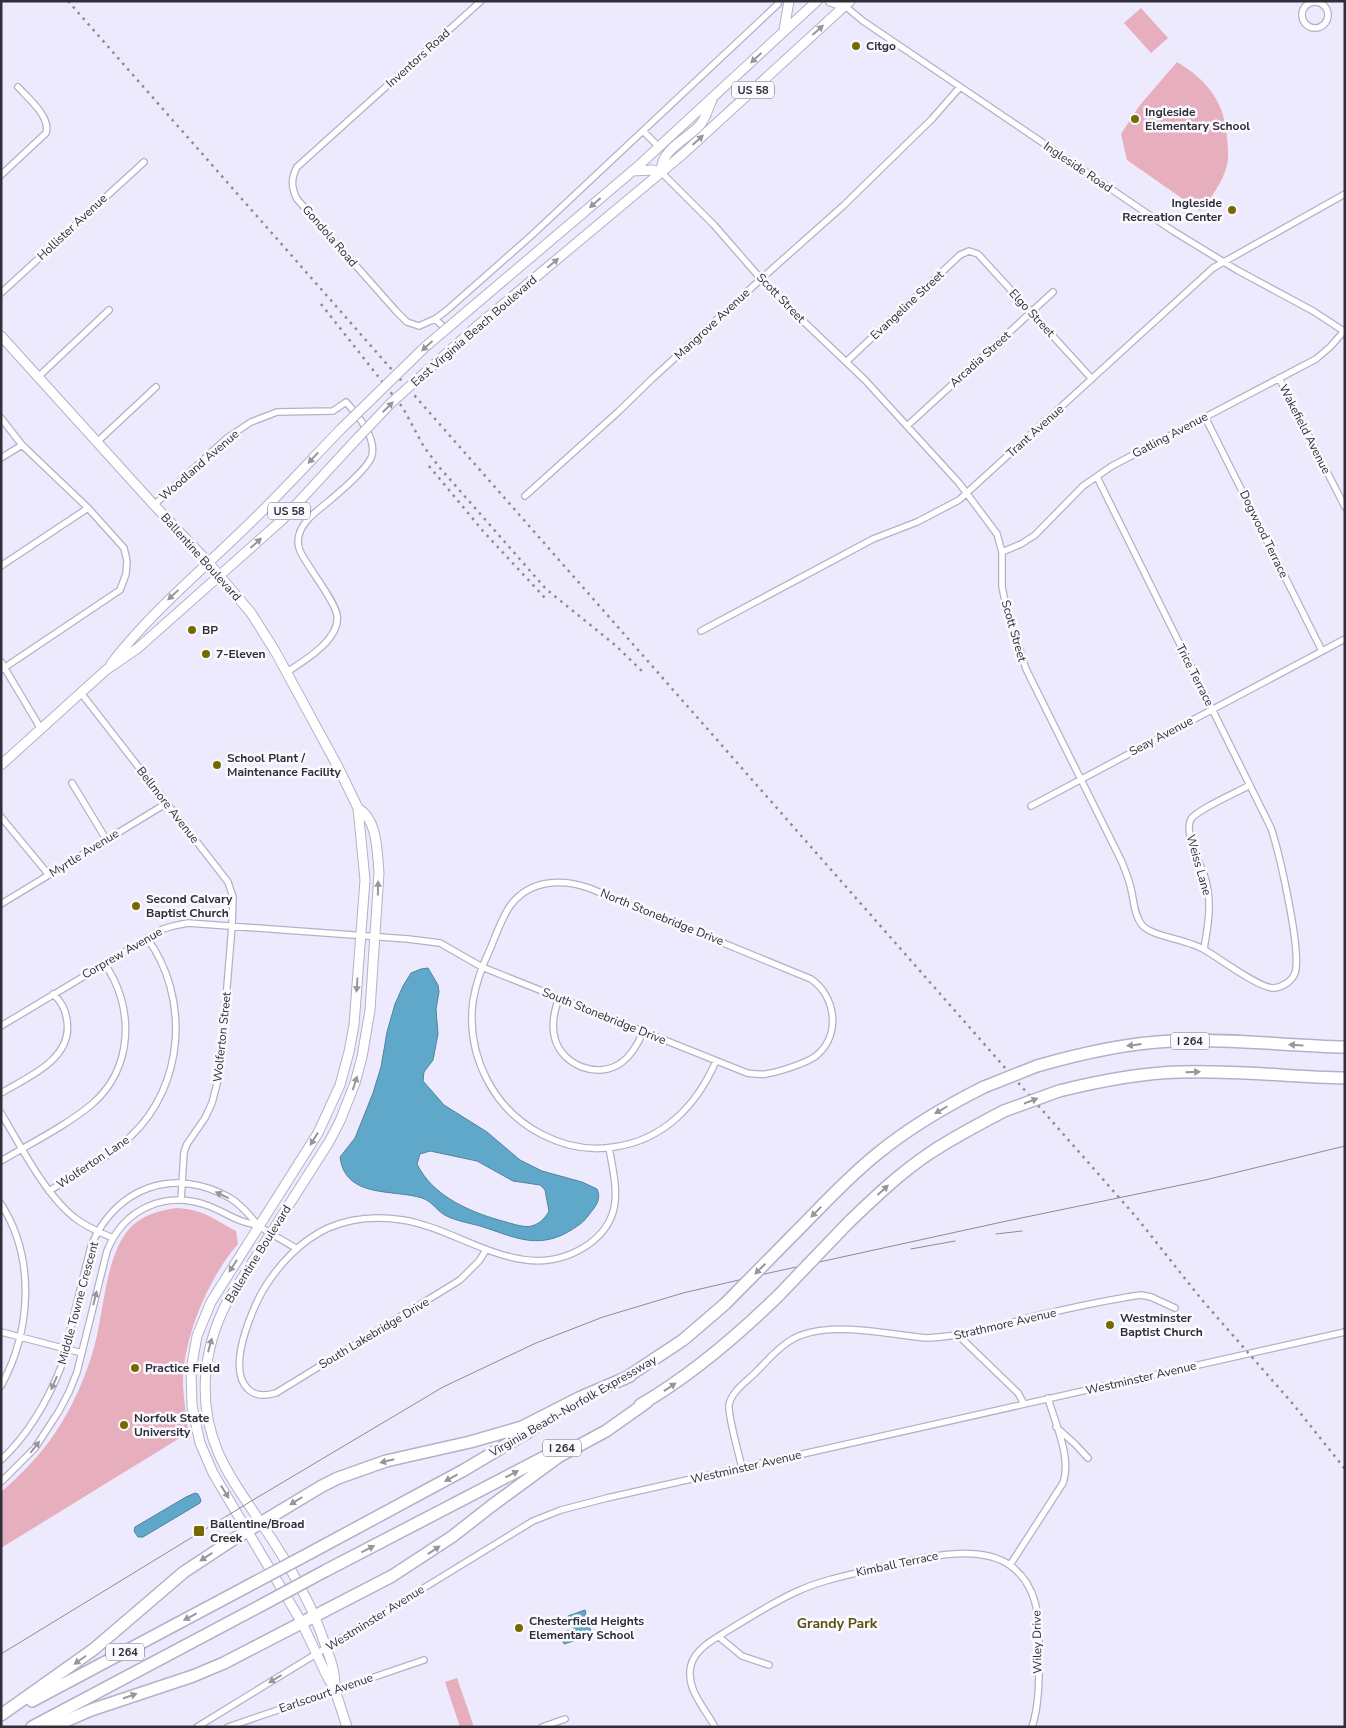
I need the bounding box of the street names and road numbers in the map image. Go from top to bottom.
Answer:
street label: Inventors Road [383,25,453,91]
road number: US 58 [732,82,774,98]
street label: Ingleside Road [1040,138,1116,196]
street label: Hollister Avenue [34,190,110,264]
street label: Gondola Road [299,202,361,270]
street label: Evangeline Street [867,266,948,343]
street label: Scott Street [753,270,809,327]
street label: East Virginia Beach Boulevard [408,272,540,390]
street label: Mangrove Avenue [671,285,753,363]
street label: Elgo Street [1006,286,1059,341]
street label: Arcadia Street [946,327,1014,391]
street label: Wakefield Avenue [1275,381,1335,477]
street label: Trant Avenue [1003,401,1067,461]
street label: Gatling Avenue [1129,408,1211,462]
street label: Woodland Avenue [156,426,242,504]
street label: Dogwood Terrace [1236,488,1292,580]
road number: US 58 [268,502,310,520]
street label: Ballentine Boulevard [157,510,245,604]
street label: Scott Street [998,598,1031,664]
street label: Trice Terrace [1173,641,1217,709]
street label: Seay Avenue [1126,712,1196,760]
street label: Bellmore Avenue [133,763,203,847]
street label: Myrtle Avenue [46,825,122,881]
street label: Weiss Lane [1183,833,1215,897]
street label: North Stonebridge Drive [598,885,726,949]
street label: Corprew Avenue [79,924,165,982]
street label: South Stonebridge Drive [540,984,668,1048]
street label: Wolferton Street [209,990,235,1083]
road number: I 264 [1171,1032,1209,1050]
street label: Wolferton Lane [54,1132,132,1192]
street label: Ballentine Boulevard [221,1202,295,1306]
street label: Middle Towne Crescent [54,1239,102,1366]
street label: South Lakebridge Drive [316,1294,432,1372]
street label: Strathmore Avenue [952,1304,1058,1344]
street label: Virginia Beach-Norfolk Expressway [486,1351,660,1461]
street label: Westminster Avenue [1084,1357,1198,1399]
road number: I 264 [543,1440,581,1456]
street label: Westminster Avenue [689,1446,803,1488]
street label: Kimball Terrace [854,1547,940,1581]
street label: Westminster Avenue [323,1581,427,1655]
street label: Wiley Drive [1028,1610,1046,1674]
road number: I 264 [106,1644,144,1660]
street label: Earlscourt Avenue [277,1669,375,1717]

